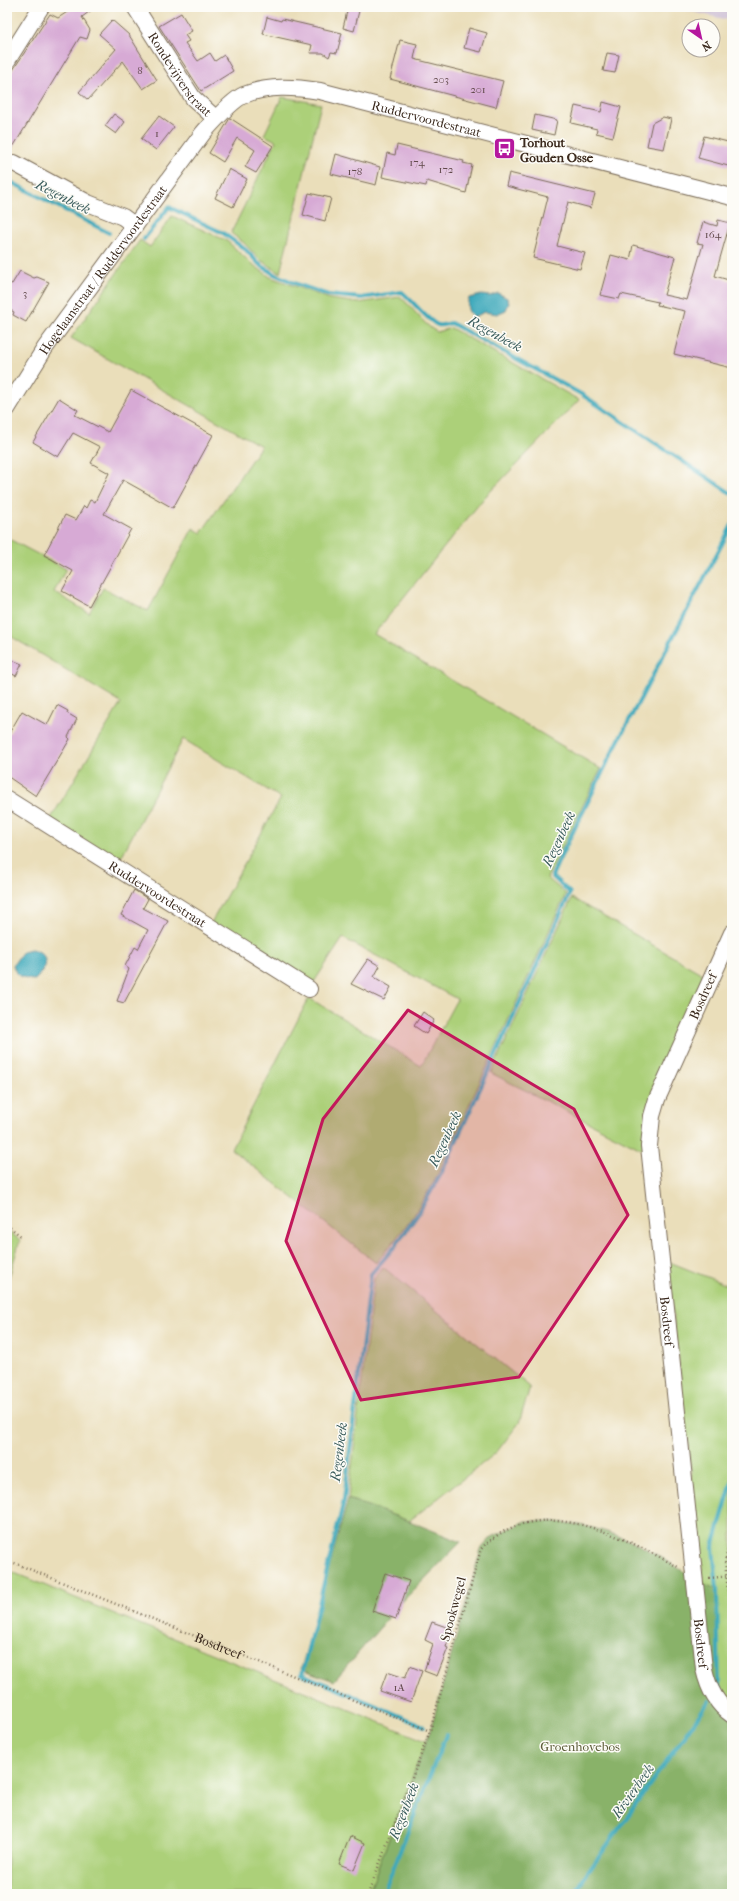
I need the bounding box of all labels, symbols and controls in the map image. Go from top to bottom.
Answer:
north arrow [681,18,721,58]
street label: Rondevijverstraat [145,29,215,119]
text: N [699,38,713,54]
house number: 8 [137,64,143,77]
house number: 203 [433,73,449,86]
house number: 201 [470,83,486,96]
street label: Ruddervoordestraat [370,97,483,140]
house number: 1 [155,127,159,140]
place label: Torhout Gouden Osse [519,135,594,165]
bus stop icon: Torhout Gouden Osse [491,136,517,162]
house number: 174 [409,156,425,169]
house number: 172 [439,163,454,176]
house number: 178 [348,165,362,178]
water label: Regenbeek [32,175,93,218]
street label: Hogelaanstraat / Ruddervoordestraat [35,182,170,357]
house number: 164 [705,228,722,241]
house number: 3 [23,287,27,300]
water label: Regenbeek [464,312,525,356]
water label: Regenbeek [538,808,579,870]
street label: Ruddervoordestraat [106,857,210,930]
street label: Bosdreef [686,968,721,1022]
water label: Regenbeek [424,1108,465,1170]
street label: Bosdreef [657,1296,678,1349]
water label: Regenbeek [327,1421,351,1484]
street label: Spookwegel [437,1575,469,1643]
street label: Bosdreef [691,1618,712,1671]
street label: Bosdreef [193,1629,247,1663]
house number: 1A [393,1681,405,1694]
park label: Groenhovebos [540,1739,620,1754]
water label: Rivierbeek [608,1761,658,1822]
water label: Regenbeek [385,1780,423,1843]

